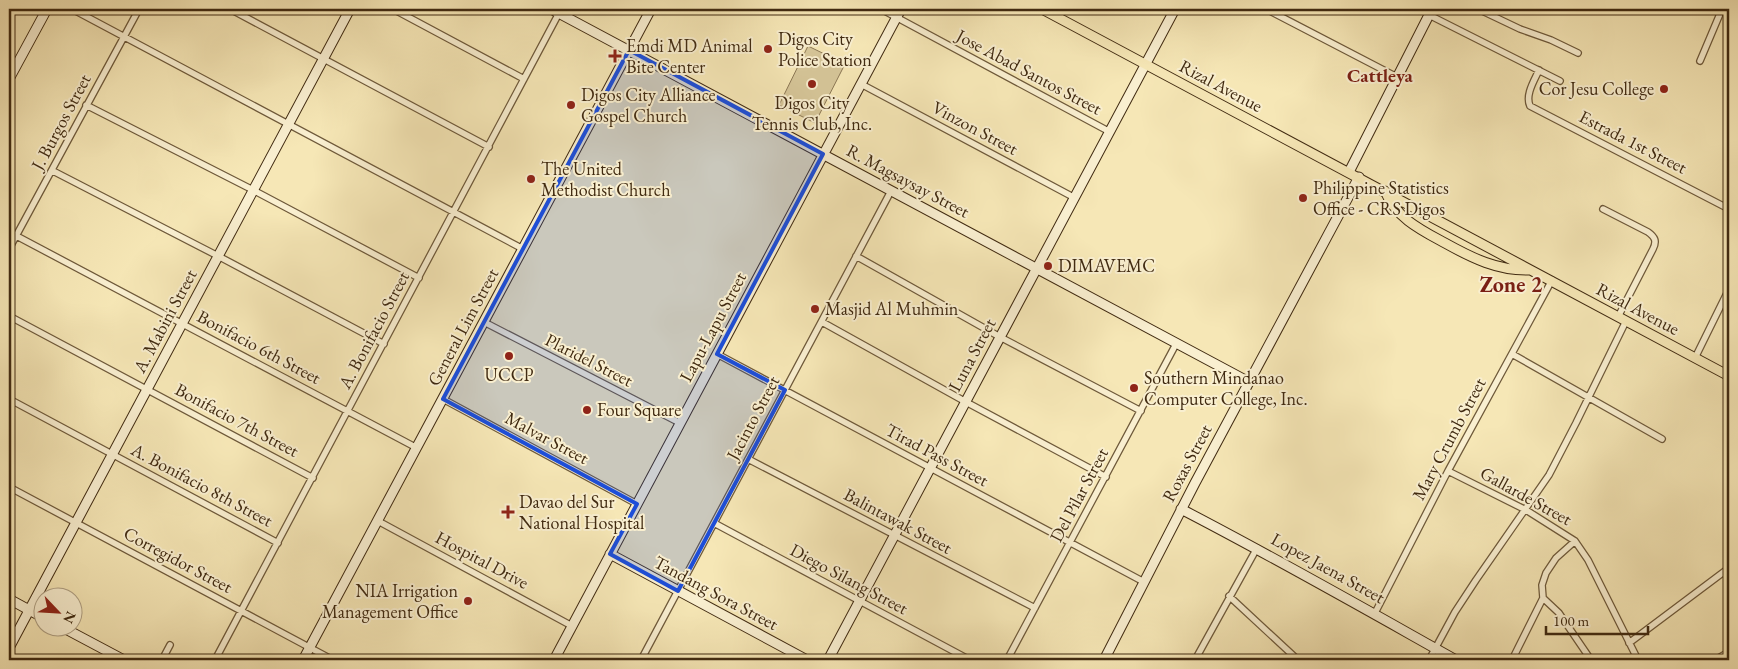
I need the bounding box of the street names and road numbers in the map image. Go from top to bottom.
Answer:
street label: Jose Abad Santos Street [951,23,1106,120]
street label: Rizal Avenue [1176,54,1267,117]
street label: J. Burgos Street [25,69,96,176]
street label: Vinzon Street [928,95,1022,160]
street label: Estrada 1st Street [1575,105,1691,179]
street label: R. Magsaysay Street [843,138,974,223]
street label: General Lim Street [422,264,503,389]
street label: A. Mabini Street [127,265,202,377]
street label: A. Bonifacio Street [332,267,414,393]
street label: Lapu-Lapu Street [674,268,751,386]
street label: Rizal Avenue [1593,277,1684,340]
street label: Bonifacio 6th Street [193,304,325,389]
street label: Luna Street [943,314,1001,395]
street label: Plaridel Street [541,328,637,392]
street label: Jacinto Street [720,371,785,466]
street label: Mary Crumb Street [1407,373,1491,504]
street label: Bonifacio 7th Street [171,377,303,462]
street label: Malvar Street [502,406,593,469]
street label: Tirad Pass Street [882,418,993,491]
street label: Roxas Street [1157,420,1217,506]
street label: A. Bonifacio 8th Street [127,437,277,532]
street label: Del Pilar Street [1044,443,1113,546]
street label: Gallarde Street [1476,461,1576,530]
street label: Balintawak Street [840,482,957,559]
street label: Corregidor Street [120,521,237,598]
street label: Hospital Drive [432,525,533,594]
street label: Lopez Jaena Street [1267,527,1389,608]
street label: Diego Silang Street [786,538,912,619]
street label: Tandang Sora Street [650,550,783,635]

